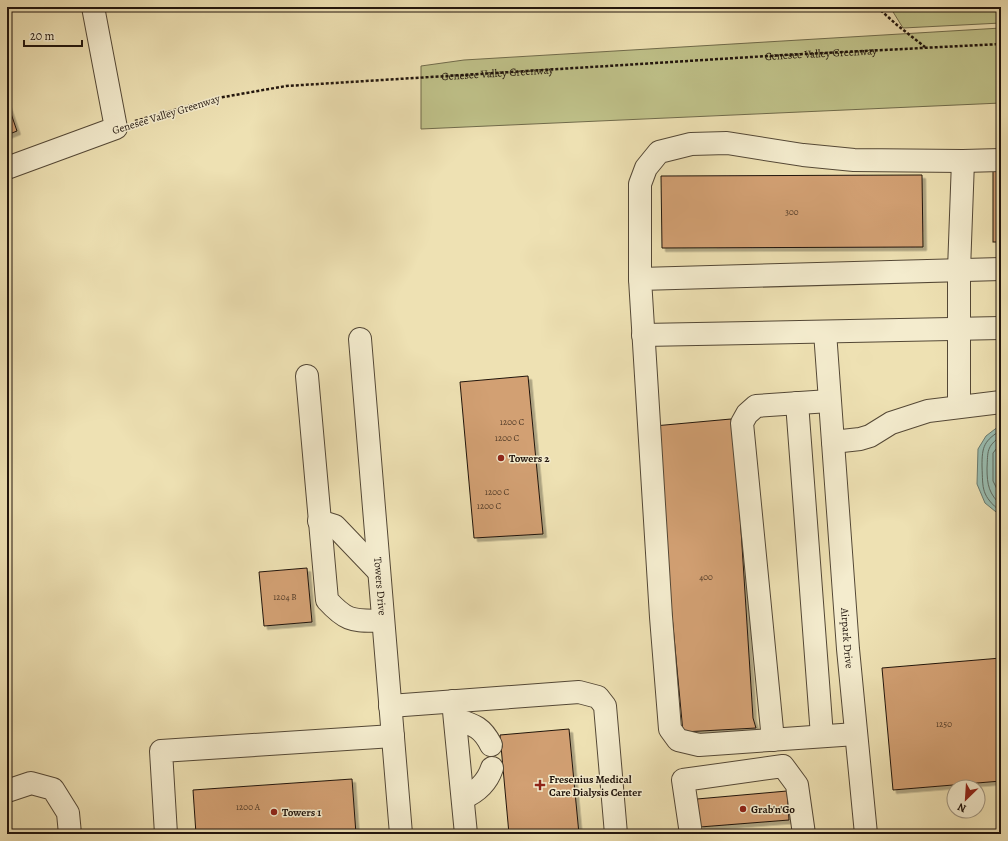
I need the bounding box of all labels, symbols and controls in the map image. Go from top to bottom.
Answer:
scale bar [24,22,82,48]
text: 20 m [30,28,54,44]
street label: Genesee Valley Greenway [764,43,877,64]
street label: Genesee Valley Greenway [441,62,554,84]
street label: Genesee Valley Greenway [110,91,222,138]
house number: 300 [785,206,799,218]
house number: 1200 C [500,416,525,428]
house number: 1200 C [495,432,520,444]
place label: Towers 2 [509,451,550,466]
marker: Towers 2 [496,453,506,463]
house number: 1200 C [485,486,510,498]
house number: 1200 C [477,500,502,512]
street label: Towers Drive [370,556,390,616]
house number: 400 [699,571,713,583]
house number: 1204 B [273,591,297,603]
street label: Airpark Drive [837,606,857,669]
house number: 1250 [936,718,952,730]
place label: Fresenius Medical Care Dialysis Center [549,772,642,800]
marker: Fresenius Medical Care Dialysis Center [534,779,546,791]
north arrow [946,779,986,819]
text: N [955,799,969,816]
house number: 1200 A [236,801,261,813]
place label: Grab'n'Go [751,802,795,817]
marker: Grab'n'Go [738,804,748,814]
place label: Towers 1 [282,805,321,820]
marker: Towers 1 [269,807,279,817]

